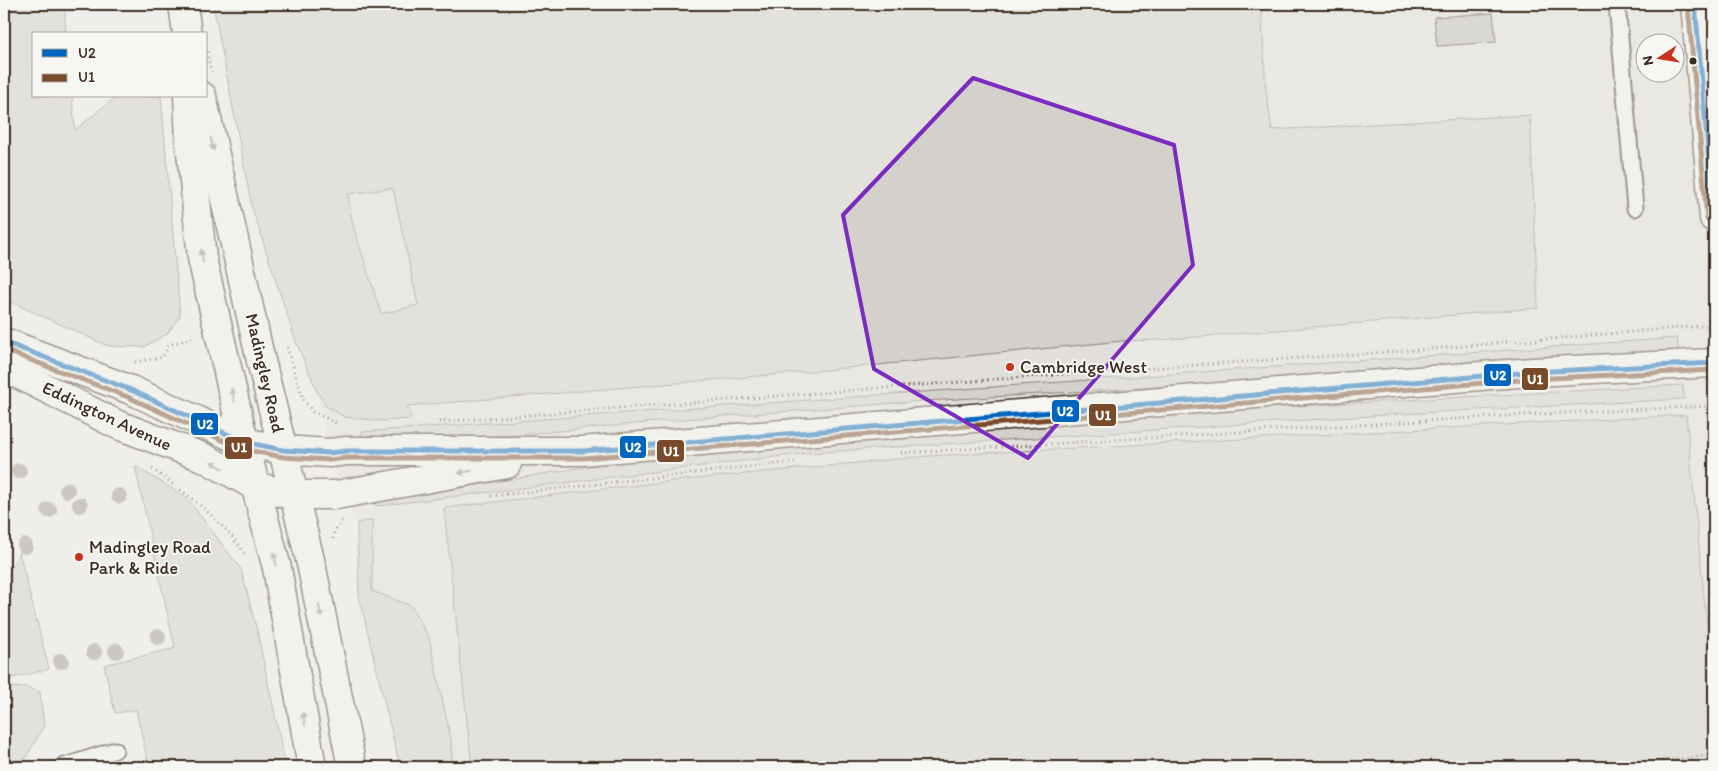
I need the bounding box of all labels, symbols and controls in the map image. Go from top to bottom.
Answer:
legend [32,32,208,98]
north arrow [1636,32,1686,82]
text: U2 [78,44,96,62]
text: N [1638,54,1657,67]
unlabelled marker [1688,56,1698,66]
text: U1 [78,68,95,86]
one-way arrow [209,136,217,152]
one-way arrow [198,248,206,264]
street label: Madingley Road [241,311,289,435]
place label: Cambridge West [1020,356,1147,378]
marker: Cambridge West [1004,361,1016,373]
line badge: U2 [1483,363,1512,387]
text: U2 [1490,367,1507,384]
line badge: U1 [1521,367,1549,391]
text: U1 [1527,371,1543,388]
street label: Eddington Avenue [39,376,175,456]
one-way arrow [229,387,237,402]
line badge: U2 [1051,399,1080,423]
text: U2 [1057,403,1074,420]
line badge: U1 [1088,403,1117,427]
text: U1 [1095,407,1111,424]
line badge: U2 [190,412,219,436]
text: U2 [197,416,214,433]
line badge: U2 [619,435,647,459]
line badge: U1 [224,436,253,460]
text: U1 [231,439,247,456]
text: U2 [625,439,642,456]
line badge: U1 [656,439,685,463]
text: U1 [663,443,679,460]
one-way arrow [210,461,224,469]
one-way arrow [457,468,473,476]
place label: Madingley Road Park & Ride [89,536,211,579]
marker: Madingley Road Park & Ride [73,551,85,563]
one-way arrow [271,552,279,567]
one-way arrow [317,604,325,620]
one-way arrow [299,711,307,727]

